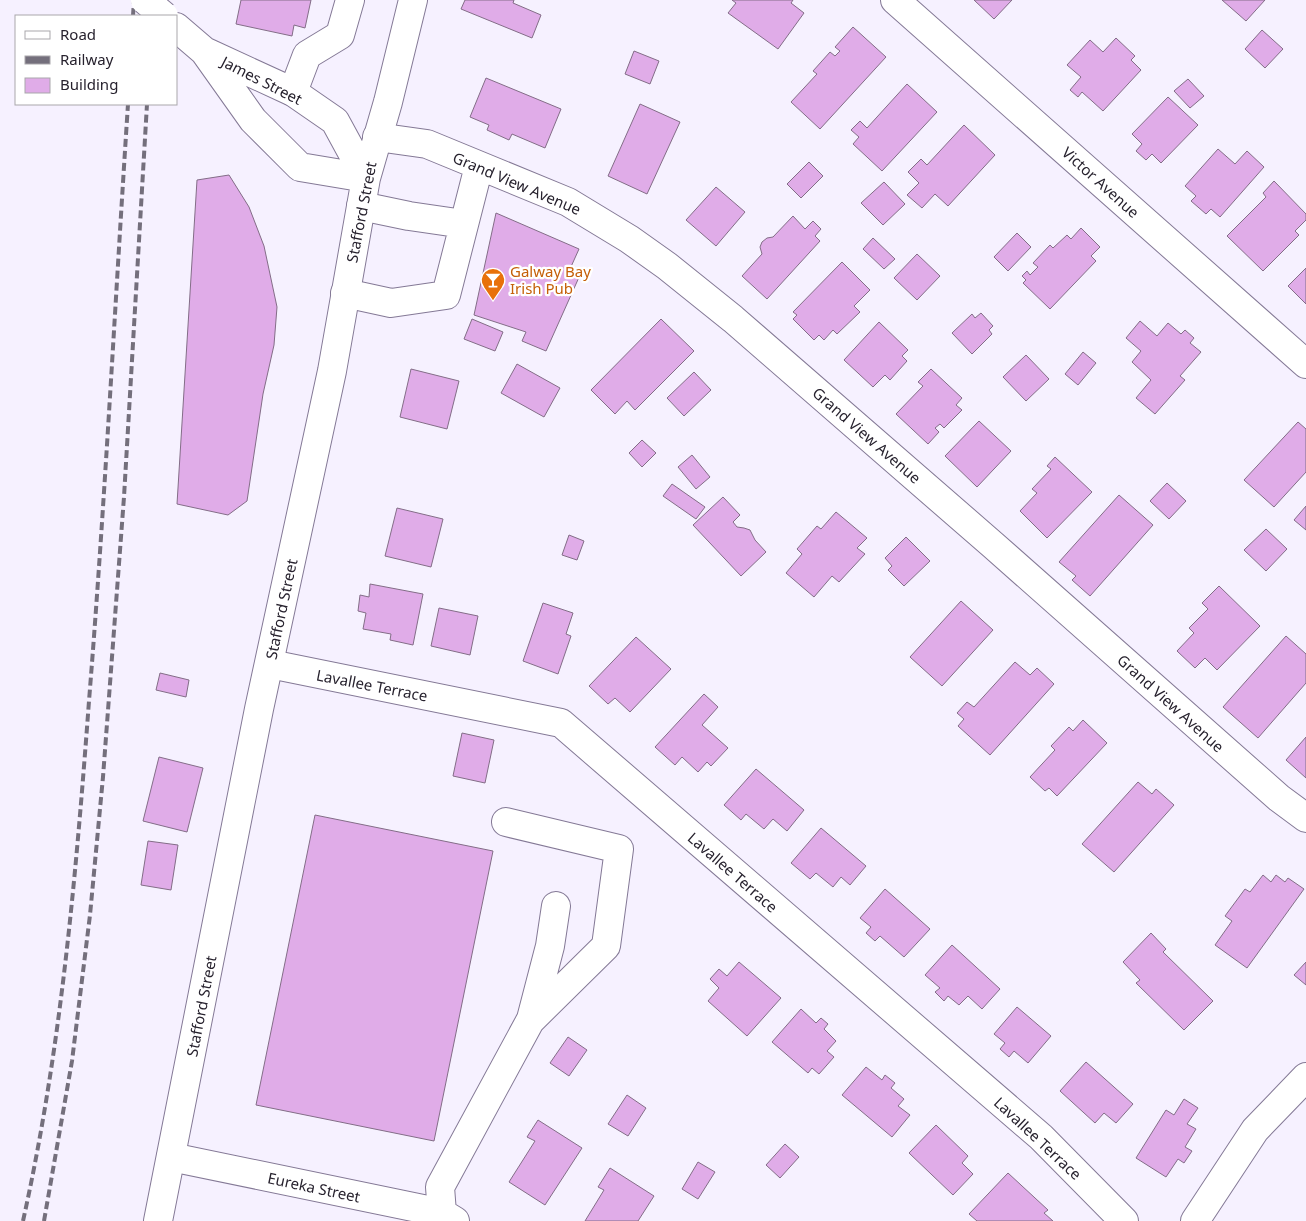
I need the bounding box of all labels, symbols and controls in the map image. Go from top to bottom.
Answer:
legend [15,15,178,105]
text: Road [60,24,96,44]
text: Railway [60,49,114,69]
street label: James Street [216,50,306,109]
text: Building [60,74,118,94]
street label: Victor Avenue [1058,142,1144,222]
street label: Grand View Avenue [450,147,584,219]
street label: Stafford Street [341,159,381,264]
place label: Galway Bay Irish Pub [510,261,591,298]
bar icon: Galway Bay Irish Pub [480,267,506,301]
street label: Grand View Avenue [809,383,925,487]
street label: Stafford Street [261,556,302,661]
street label: Grand View Avenue [1113,650,1229,756]
street label: Lavallee Terrace [315,664,429,706]
street label: Lavallee Terrace [684,827,782,917]
street label: Stafford Street [181,953,221,1058]
street label: Lavallee Terrace [990,1092,1086,1184]
street label: Eureka Street [266,1167,363,1207]

